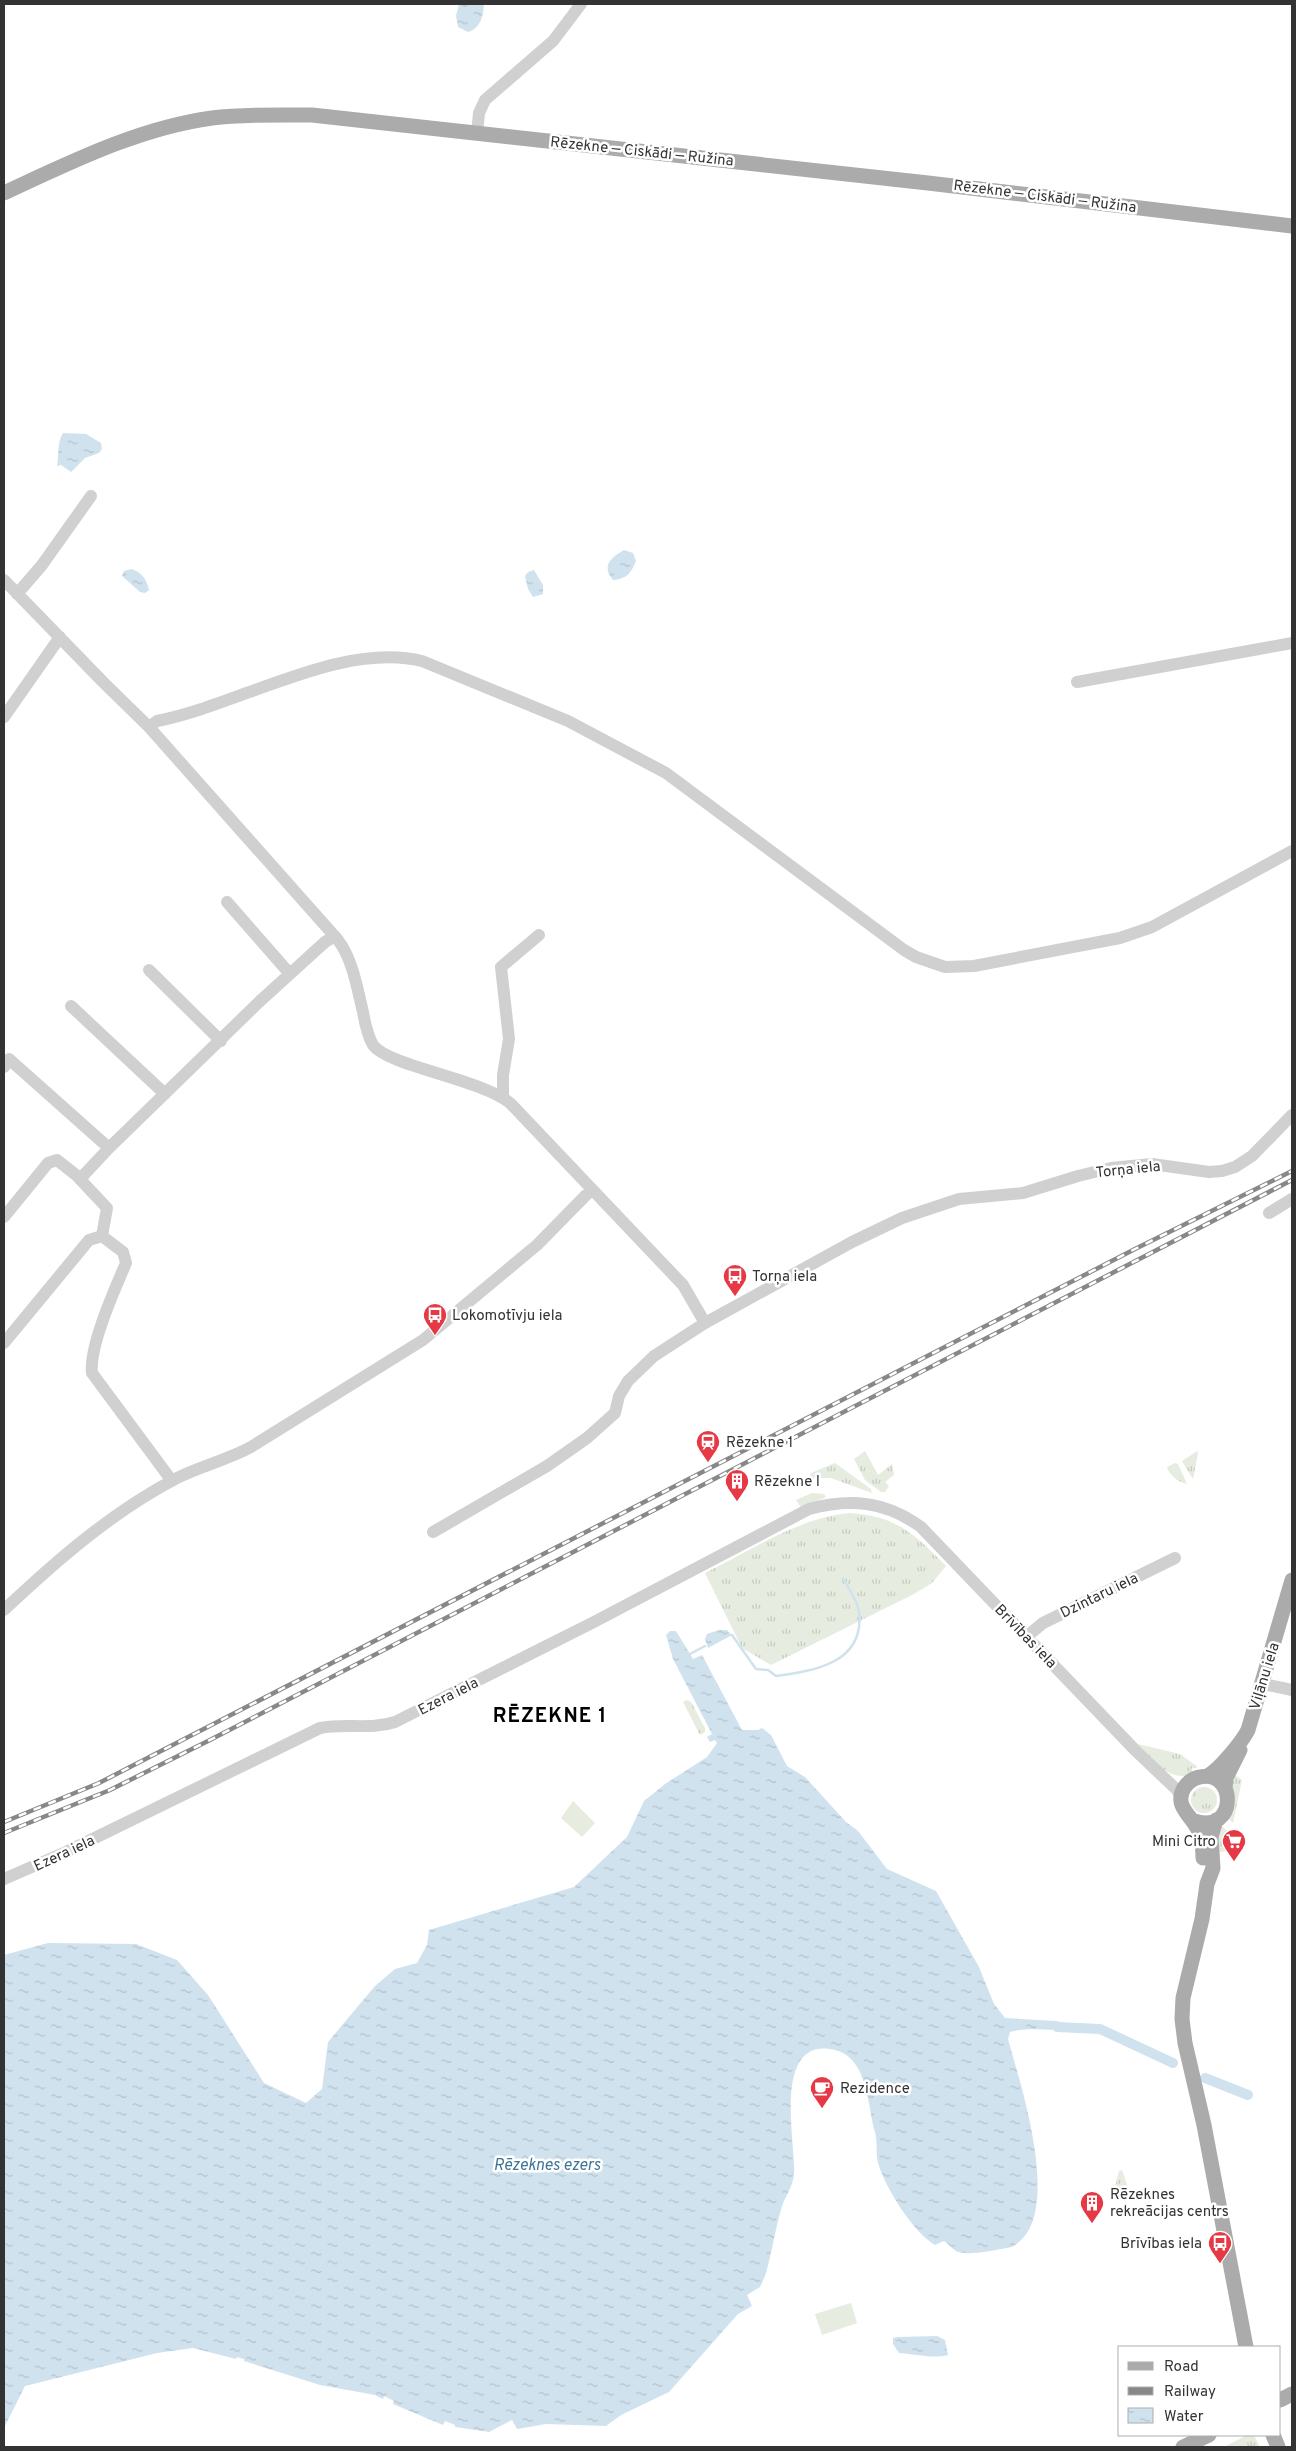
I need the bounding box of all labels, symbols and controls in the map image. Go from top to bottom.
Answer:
street label: Rēzekne — Ciskādi — Ružina [549,133,734,172]
street label: Rēzekne — Ciskādi — Ružina [952,177,1137,218]
street label: Torņa iela [1095,1158,1162,1183]
bus stop icon: Torņa iela [722,1263,748,1297]
place label: Torņa iela [752,1268,817,1287]
bus stop icon: Lokomotīvju iela [422,1302,448,1336]
place label: Lokomotīvju iela [452,1307,563,1326]
station icon: Rēzekne 1 [695,1429,721,1463]
place label: Rēzekne 1 [726,1434,793,1453]
building icon: Rēzekne I [724,1468,750,1502]
place label: Rēzekne I [754,1473,820,1492]
street label: Dzintaru iela [1058,1569,1142,1623]
street label: Brīvības iela [990,1601,1060,1673]
street label: Viļānu iela [1246,1640,1285,1712]
street label: Ezera iela [415,1674,482,1721]
district label: RĒZEKNE 1 [493,1703,607,1730]
supermarket icon: Mini Citro [1221,1828,1247,1862]
street label: Ezera iela [31,1832,98,1877]
place label: Mini Citro [1152,1833,1216,1852]
cafe icon: Rezidence [809,2075,835,2109]
place label: Rezidence [840,2080,910,2099]
water label: Rēzeknes ezers [494,2156,601,2176]
place label: Rēzeknes rekreācijas centrs [1110,2186,1229,2222]
building icon: Rēzeknes rekreācijas centrs [1079,2190,1105,2224]
bus stop icon: Brīvības iela [1207,2230,1233,2264]
place label: Brīvības iela [1120,2235,1202,2254]
legend [1118,2346,1281,2436]
text: Road [1164,2358,1199,2377]
text: Railway [1164,2383,1216,2402]
text: Water [1164,2408,1204,2427]

